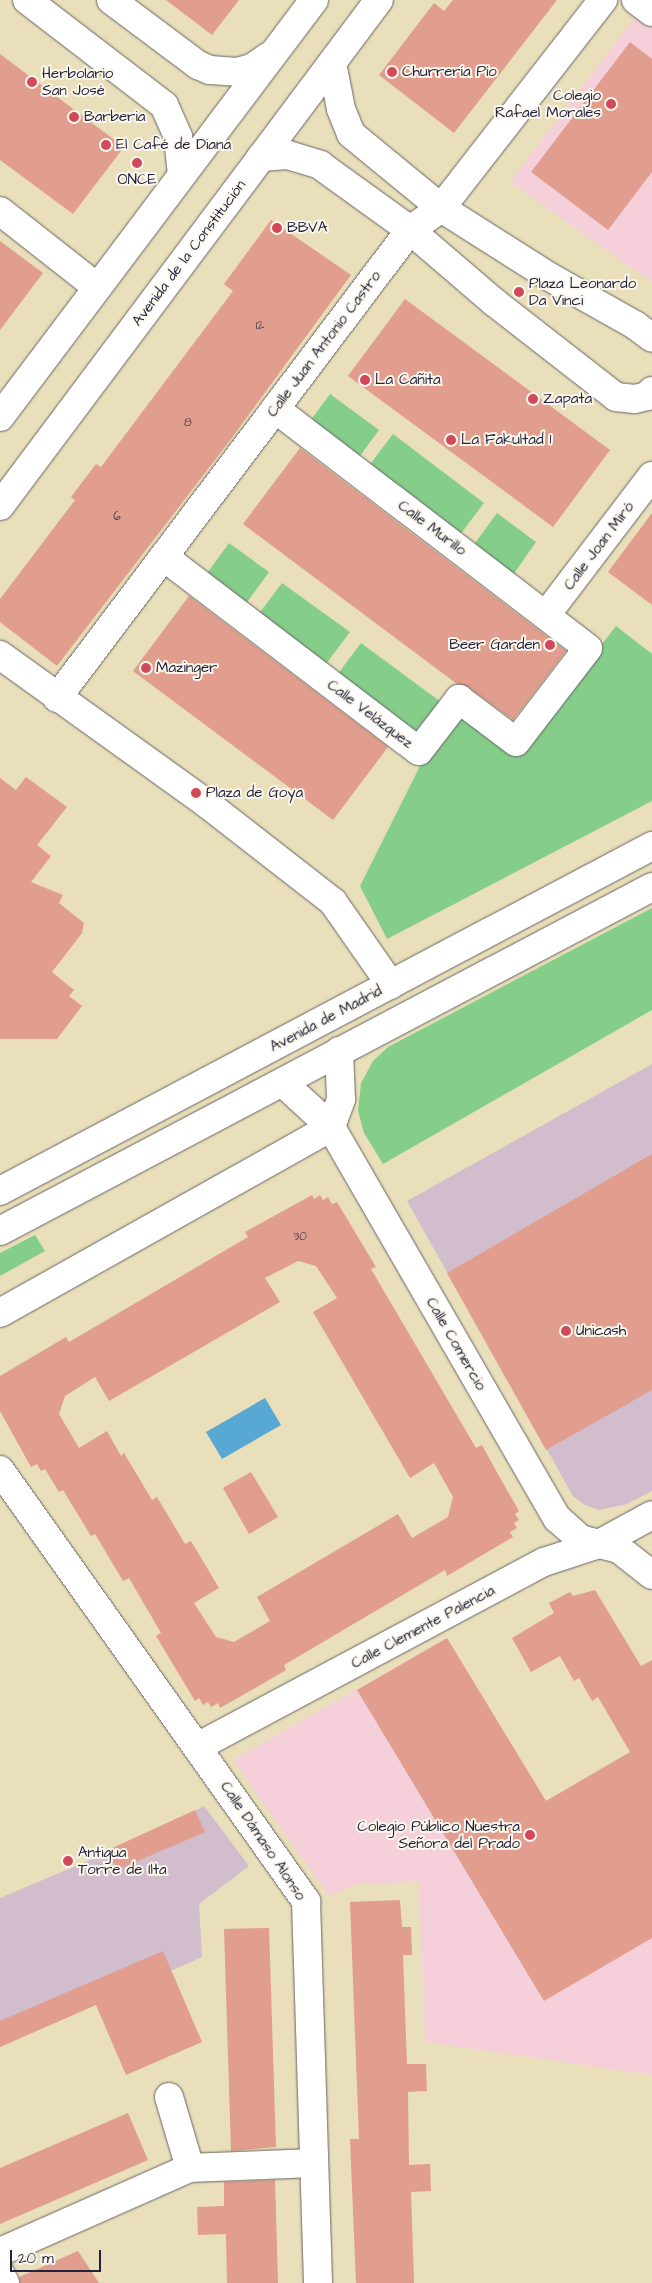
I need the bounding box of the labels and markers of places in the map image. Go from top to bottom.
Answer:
place label: Churrería Pío [402,63,497,81]
place label: Herbolario San José [42,64,113,99]
marker: Churrería Pío [386,66,398,78]
marker: Herbolario San José [26,76,38,88]
place label: Colegio Rafael Morales [495,86,601,121]
marker: Colegio Rafael Morales [605,98,617,110]
place label: Barberia [84,108,145,126]
marker: Barberia [68,111,80,123]
place label: El Café de Diana [116,136,231,154]
marker: El Café de Diana [100,139,112,151]
marker: ONCE [131,157,143,169]
place label: ONCE [118,171,156,189]
place label: BBVA [287,219,327,237]
marker: BBVA [271,222,283,234]
place label: Plaza Leonardo Da Vinci [529,274,636,309]
marker: Plaza Leonardo Da Vinci [513,286,525,298]
place label: La Cañita [375,371,441,389]
marker: La Cañita [359,374,371,386]
place label: Zapata [543,390,592,408]
marker: Zapata [527,393,539,405]
place label: La Fakultad 1 [461,431,552,449]
marker: La Fakultad 1 [445,434,457,446]
place label: Beer Garden [449,636,540,654]
marker: Beer Garden [544,639,556,651]
place label: Mazinger [156,659,217,677]
marker: Mazinger [140,662,152,674]
place label: Plaza de Goya [206,784,303,802]
marker: Plaza de Goya [190,787,202,799]
place label: Unicash [576,1322,626,1340]
marker: Unicash [560,1325,572,1337]
place label: Colegio Público Nuestra Señora del Prado [357,1817,520,1852]
marker: Colegio Público Nuestra Señora del Prado [524,1829,536,1841]
place label: Antigua Torre de Ilta [78,1843,167,1878]
marker: Antigua Torre de Ilta [62,1855,74,1867]

